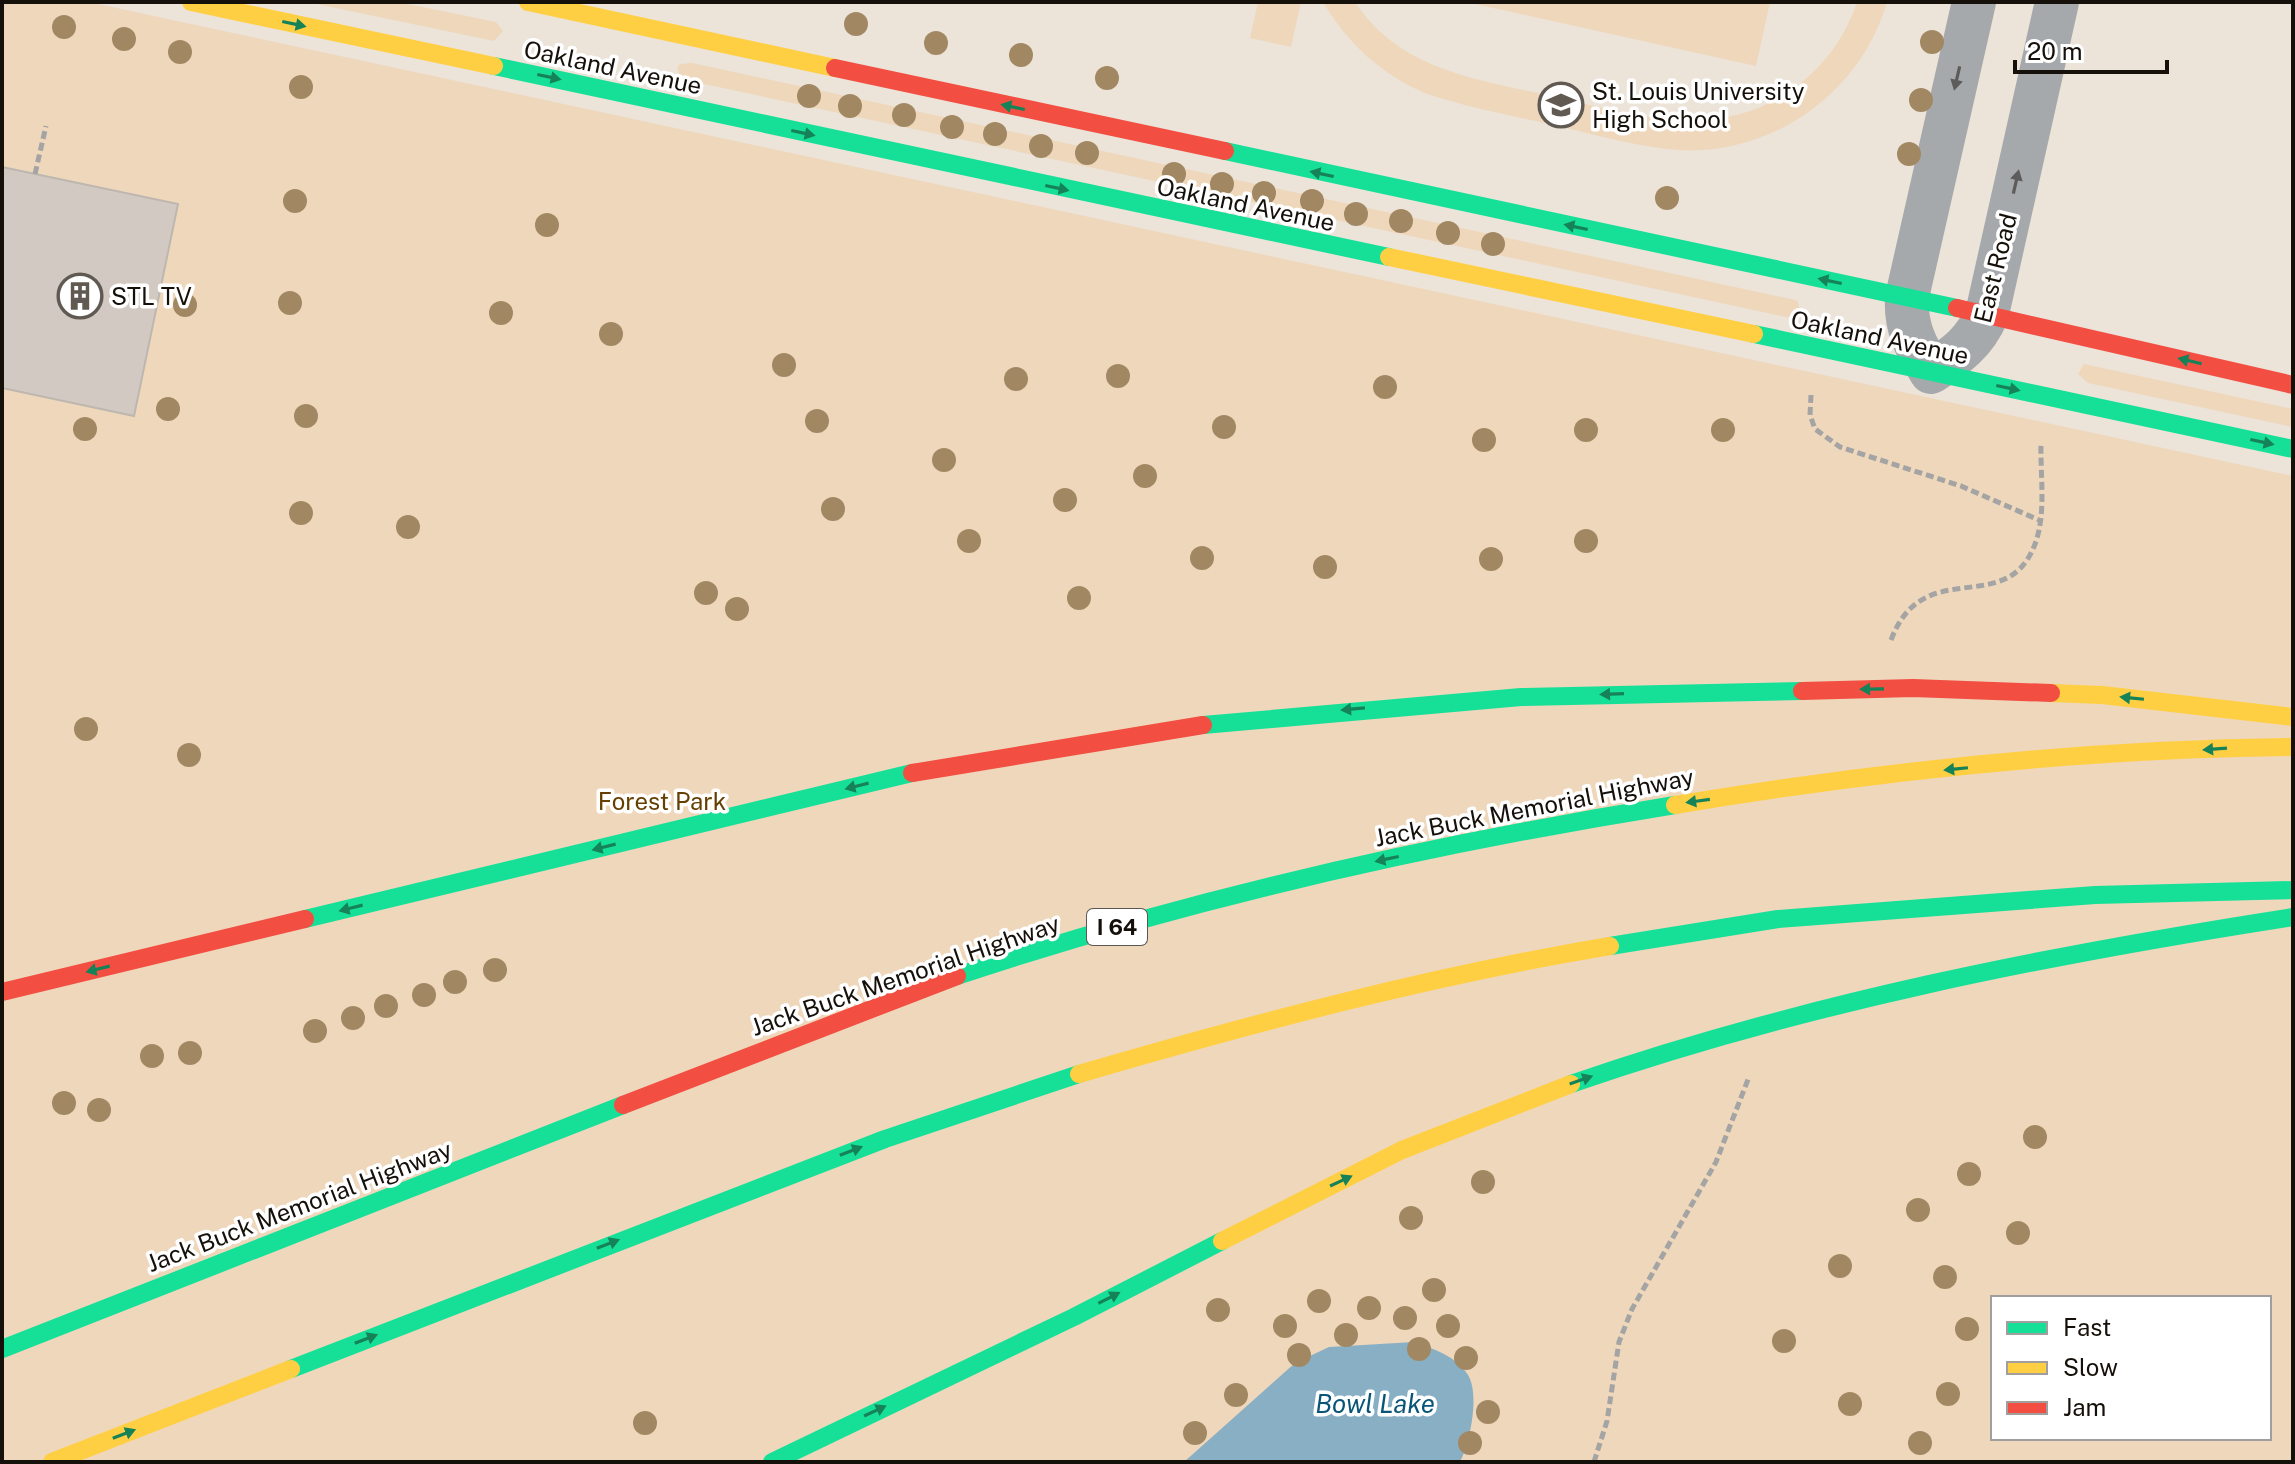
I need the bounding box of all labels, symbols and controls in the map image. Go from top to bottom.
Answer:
one-way arrow [282,18,307,31]
scale bar [2015,24,2167,74]
street label: Oakland Avenue [522,34,704,100]
text: 20 m [2027,37,2083,65]
one-way arrow [1950,66,1963,91]
one-way arrow [536,72,561,84]
place label: St. Louis University High School [1592,77,1805,133]
school or university icon: St. Louis University High School [1537,81,1585,129]
one-way arrow [1000,100,1025,113]
one-way arrow [790,127,815,140]
one-way arrow [1309,167,1334,180]
one-way arrow [2010,169,2023,194]
street label: Oakland Avenue [1155,171,1337,237]
one-way arrow [1044,183,1069,195]
street label: East Road [1968,210,2022,326]
one-way arrow [1563,220,1588,233]
building icon: STL TV [56,272,104,320]
one-way arrow [1818,274,1843,287]
place label: STL TV [111,282,192,310]
street label: Oakland Avenue [1789,304,1971,370]
one-way arrow [2177,354,2202,367]
one-way arrow [1995,382,2020,395]
one-way arrow [2250,436,2275,449]
one-way arrow [1859,682,1884,695]
one-way arrow [1599,688,1624,700]
one-way arrow [2119,692,2144,705]
one-way arrow [1340,702,1365,715]
one-way arrow [2202,743,2227,756]
street label: Jack Buck Memorial Highway [1372,762,1696,852]
one-way arrow [1943,762,1968,775]
one-way arrow [844,781,869,793]
park label: Forest Park [598,787,726,815]
one-way arrow [1685,795,1710,808]
one-way arrow [591,842,616,854]
one-way arrow [1375,853,1400,865]
one-way arrow [339,902,364,915]
street label: Jack Buck Memorial Highway [747,909,1063,1041]
road number: I 64 [1087,909,1147,945]
one-way arrow [86,963,111,976]
one-way arrow [1569,1074,1593,1086]
street label: Jack Buck Memorial Highway [142,1135,456,1277]
one-way arrow [839,1144,863,1157]
one-way arrow [1330,1174,1353,1188]
one-way arrow [596,1237,620,1250]
one-way arrow [1098,1292,1121,1305]
legend [1991,1296,2271,1440]
text: Fast [2063,1313,2111,1341]
one-way arrow [354,1332,378,1345]
text: Slow [2063,1353,2118,1381]
water label: Bowl Lake [1315,1388,1435,1419]
text: Jam [2063,1393,2106,1421]
one-way arrow [863,1404,887,1418]
one-way arrow [112,1427,136,1440]

